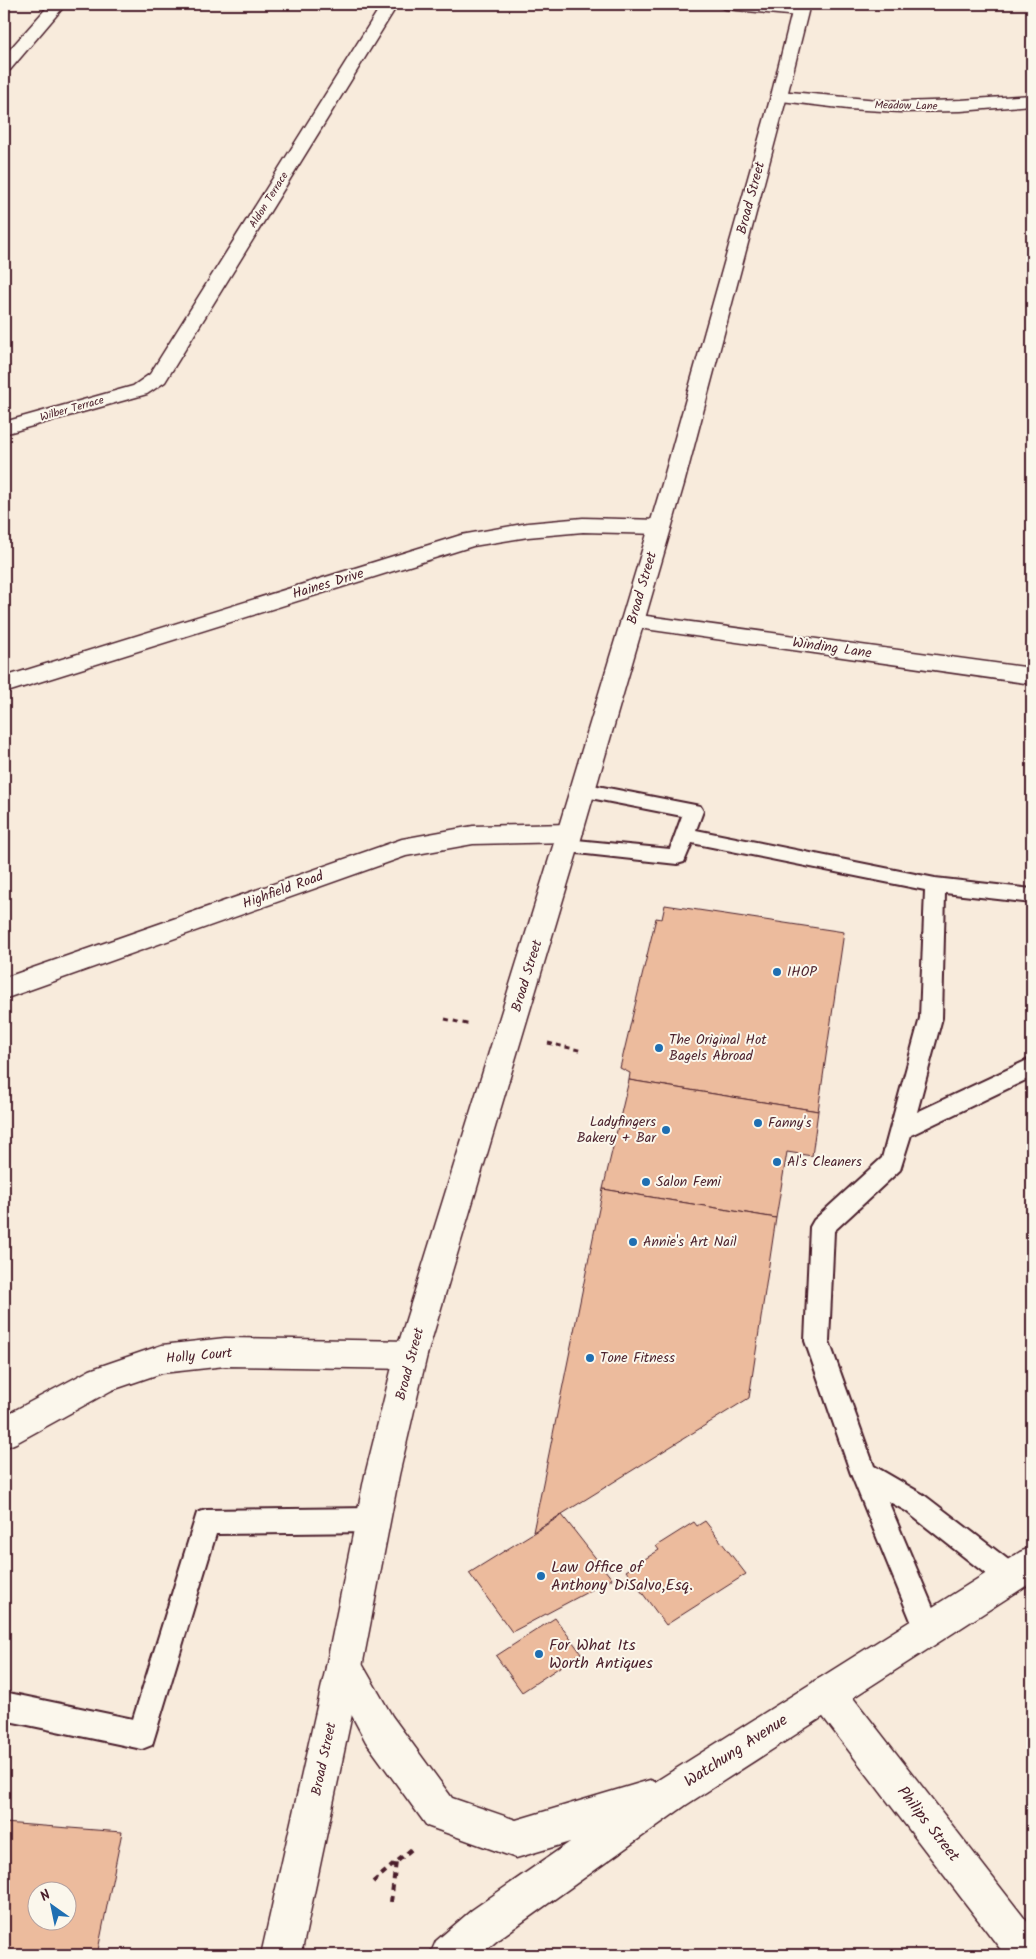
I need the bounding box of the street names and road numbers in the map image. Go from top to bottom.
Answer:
street label: Meadow Lane [874,96,938,116]
street label: Broad Street [731,159,771,237]
street label: Aldon Terrace [245,168,293,232]
street label: Wilber Terrace [38,391,106,427]
street label: Broad Street [621,549,663,627]
street label: Haines Drive [289,562,367,605]
street label: Winding Lane [791,632,874,665]
street label: Highfield Road [239,865,327,915]
street label: Broad Street [506,937,549,1015]
street label: Broad Street [390,1325,430,1403]
street label: Holly Court [165,1342,234,1370]
street label: Watchung Avenue [679,1708,793,1794]
street label: Broad Street [305,1720,343,1798]
street label: Philips Street [890,1781,966,1868]

